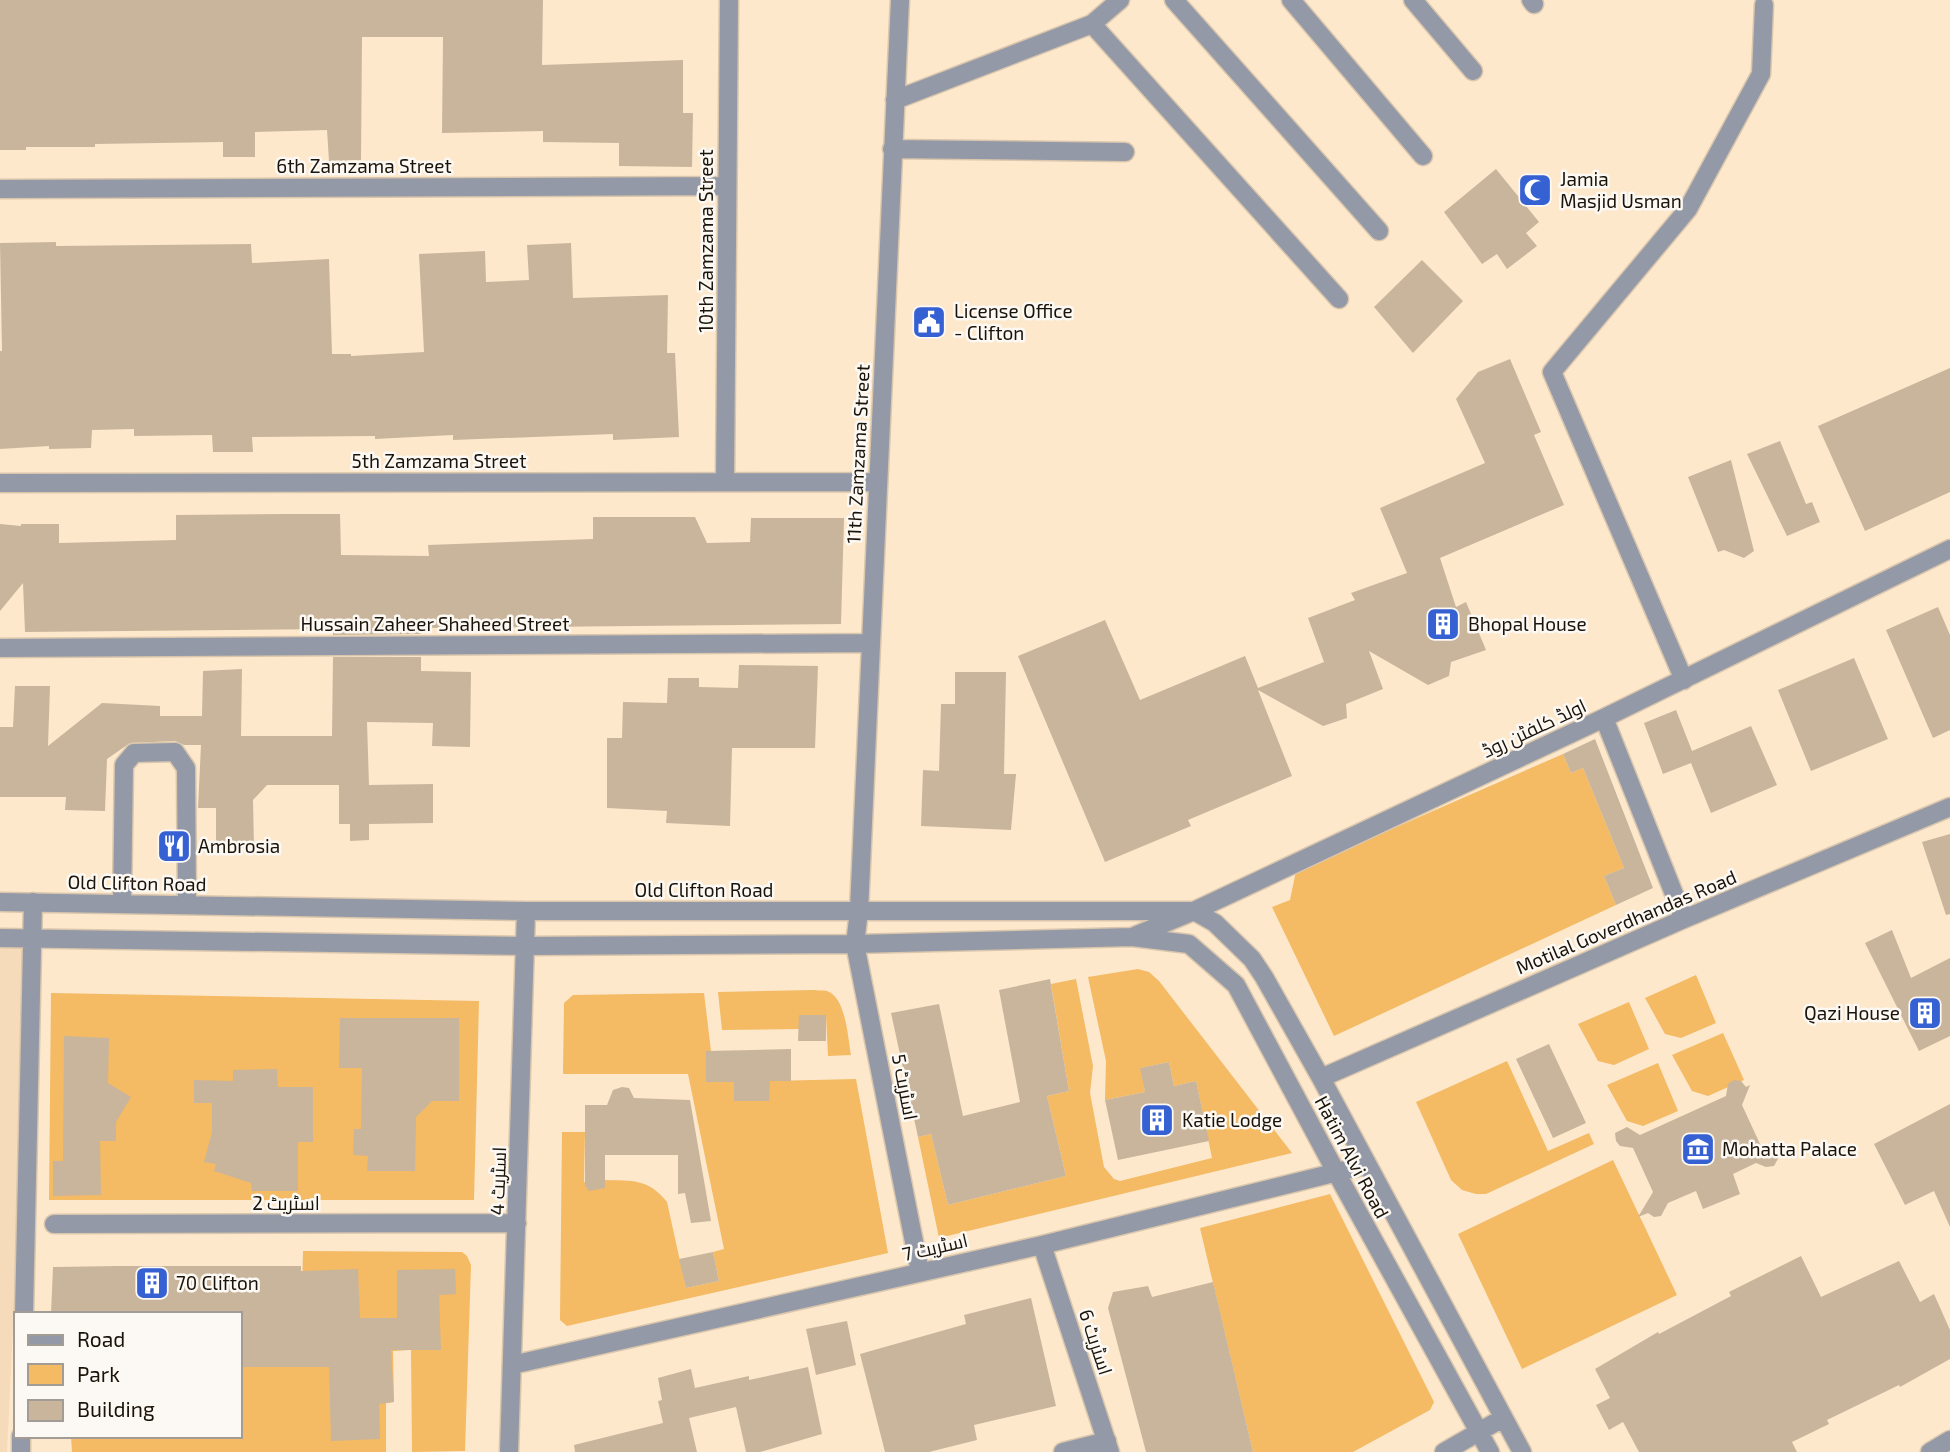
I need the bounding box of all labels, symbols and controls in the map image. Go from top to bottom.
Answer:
street label: 10th Zamzama Street [694,149,717,333]
street label: 6th Zamzama Street [276,154,452,177]
place label: Jamia Masjid Usman [1560,167,1682,212]
mosque icon: Jamia Masjid Usman [1516,171,1554,209]
place label: License Office - Clifton [954,299,1073,344]
public building icon: License Office - Clifton [910,303,948,341]
street label: 11th Zamzama Street [841,364,874,544]
street label: 5th Zamzama Street [352,449,526,472]
building icon: Bhopal House [1424,605,1462,643]
street label: Hussain Zaheer Shaheed Street [301,612,569,635]
place label: Bhopal House [1468,612,1587,635]
street label: اولڈ کلفٹن روڈ [1478,693,1590,763]
restaurant icon: Ambrosia [155,827,193,865]
place label: Ambrosia [198,834,280,857]
street label: Motilal Goverdhandas Road [1512,865,1740,979]
street label: Old Clifton Road [67,870,207,895]
street label: Old Clifton Road [635,878,773,901]
building icon: Qazi House [1906,994,1944,1032]
place label: Qazi House [1804,1001,1900,1024]
street label: اسٹریٹ 5 [887,1052,923,1122]
street label: Hatim Alvi Road [1311,1092,1394,1222]
building icon: Katie Lodge [1138,1101,1176,1139]
place label: Katie Lodge [1182,1108,1282,1131]
museum icon: Mohatta Palace [1679,1130,1717,1168]
place label: Mohatta Palace [1722,1137,1857,1160]
street label: اسٹریٹ 4 [485,1146,511,1216]
street label: اسٹریٹ 2 [252,1191,320,1215]
street label: اسٹریٹ 7 [900,1228,970,1266]
building icon: 70 Clifton [133,1264,171,1302]
place label: 70 Clifton [176,1271,259,1294]
street label: اسٹریٹ 6 [1074,1306,1118,1378]
legend [14,1312,242,1438]
text: Road [77,1326,125,1351]
text: Park [77,1361,120,1386]
text: Building [77,1396,155,1421]

